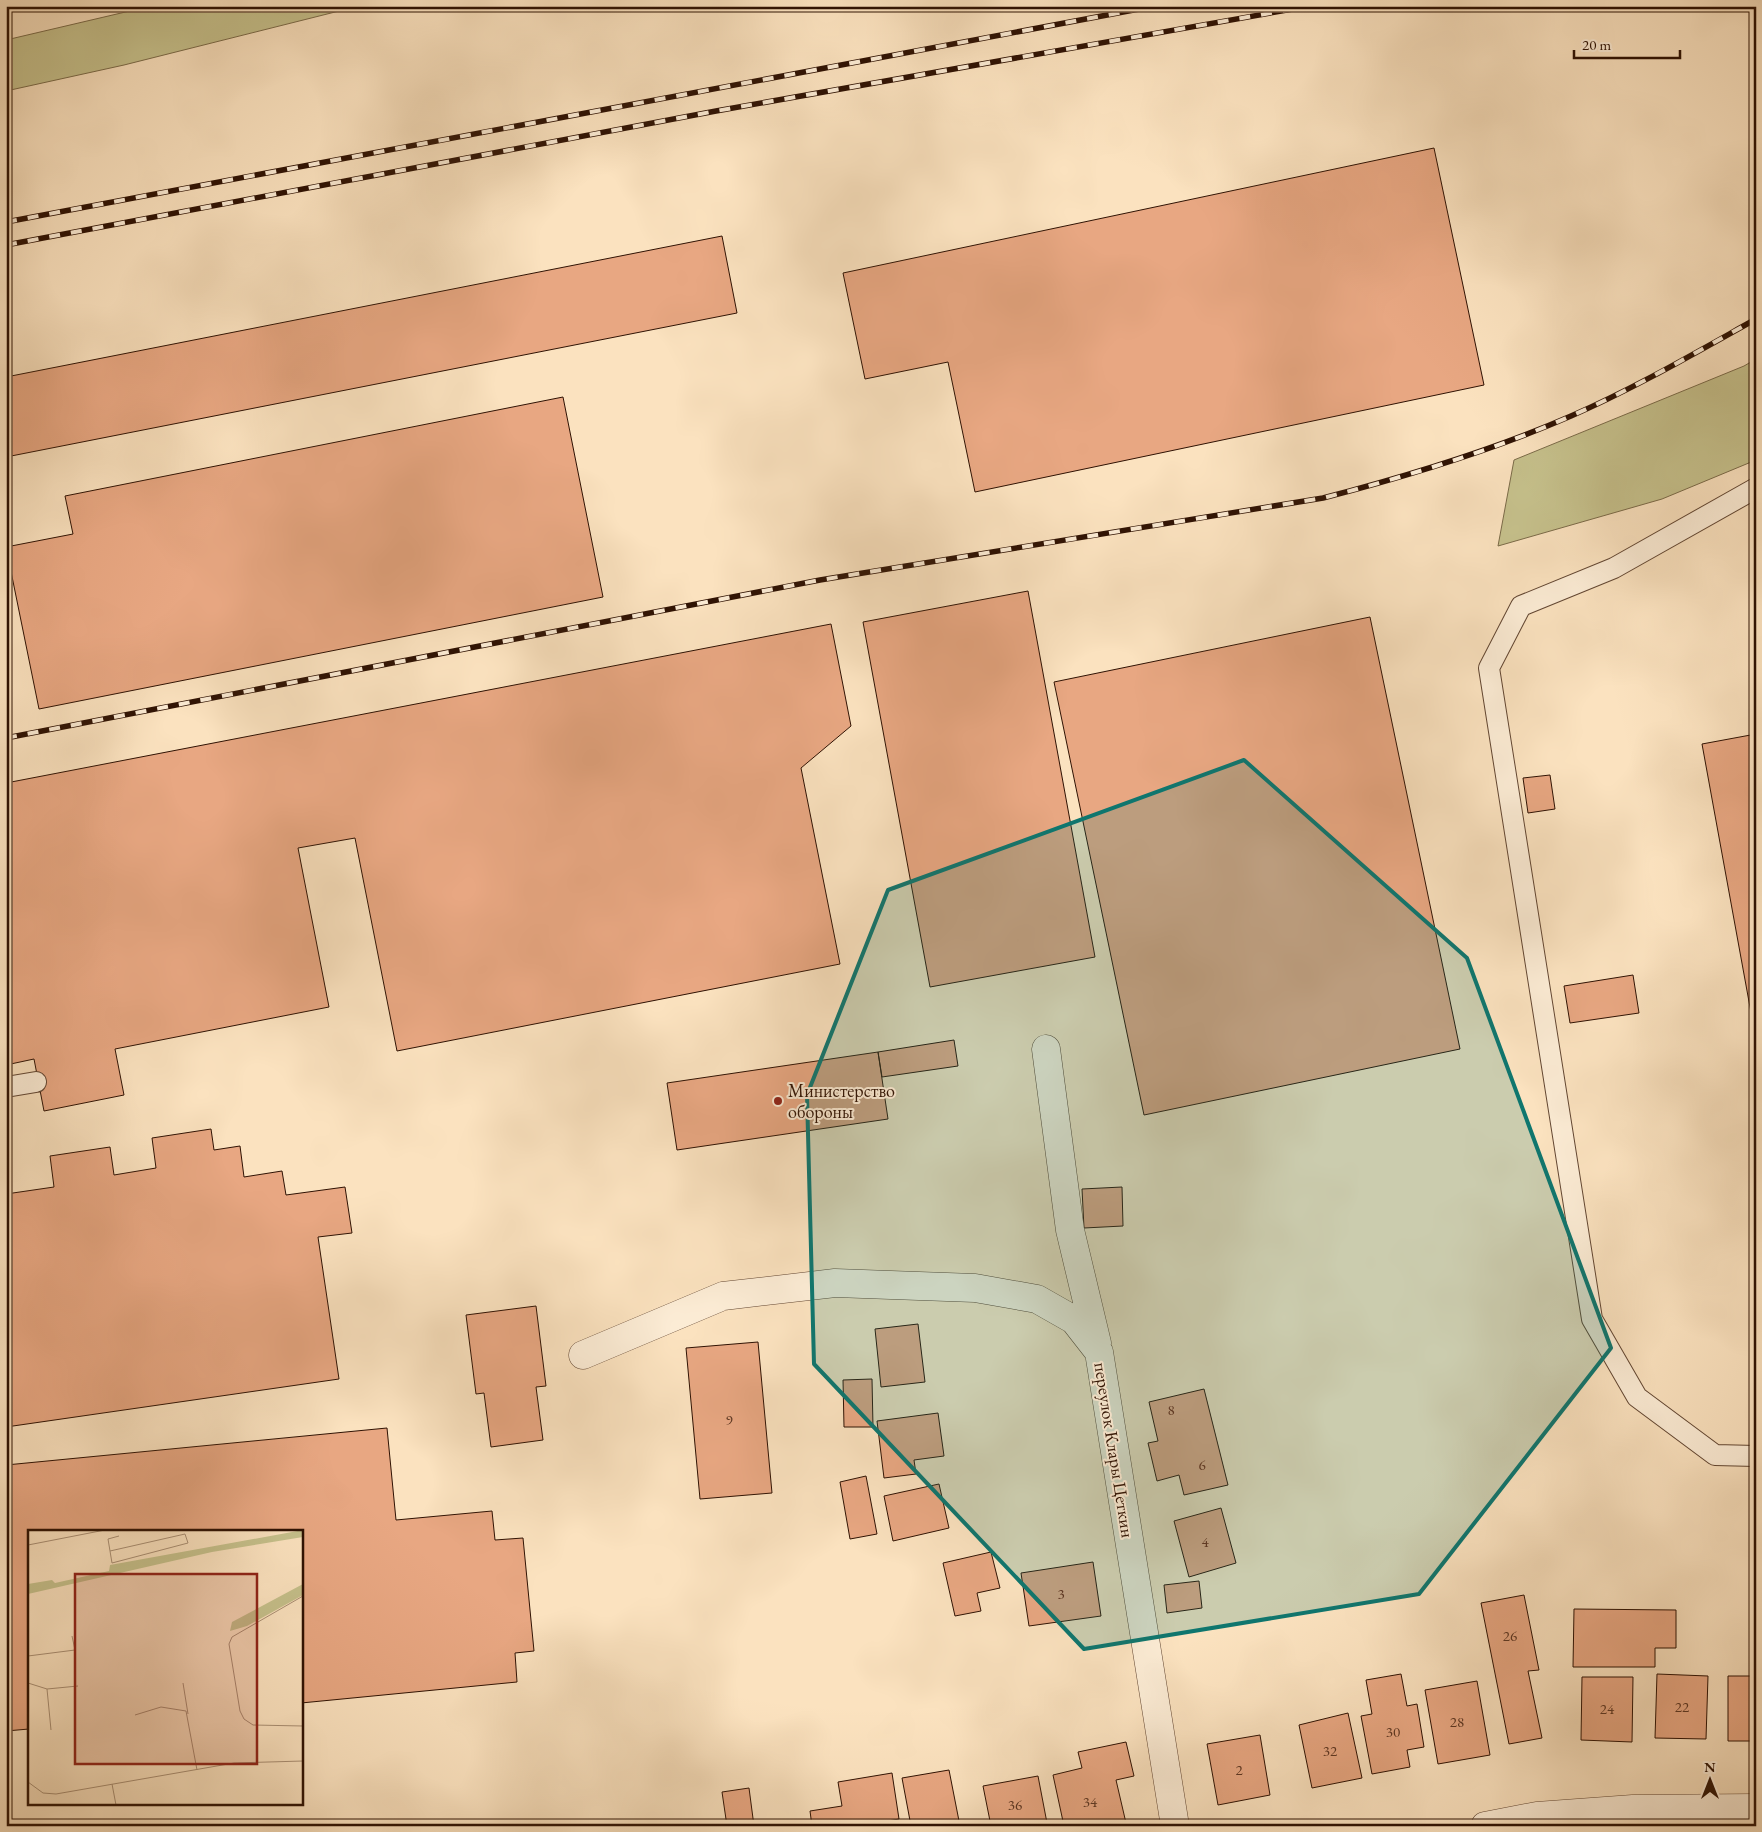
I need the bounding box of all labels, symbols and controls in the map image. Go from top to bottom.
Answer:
scale bar [1574,28,1681,60]
text: 20 m [1582,35,1611,54]
place label: Министерство обороны [788,1079,895,1123]
marker: Министерство обороны [772,1095,784,1107]
street label: переулок Клары Цеткин [1089,1361,1140,1539]
house number: 8 [1167,1400,1175,1419]
house number: 9 [725,1410,733,1429]
house number: 6 [1198,1455,1206,1474]
inset map [28,1530,302,1804]
house number: 4 [1201,1532,1209,1551]
house number: 3 [1057,1584,1065,1603]
house number: 26 [1503,1626,1517,1645]
house number: 22 [1675,1697,1690,1716]
house number: 24 [1600,1699,1615,1718]
house number: 28 [1450,1712,1464,1731]
house number: 30 [1386,1722,1400,1741]
house number: 32 [1323,1741,1338,1760]
north arrow [1684,1754,1734,1804]
text: N [1704,1758,1716,1776]
house number: 2 [1235,1760,1243,1779]
house number: 34 [1083,1792,1098,1811]
house number: 36 [1008,1795,1022,1814]

